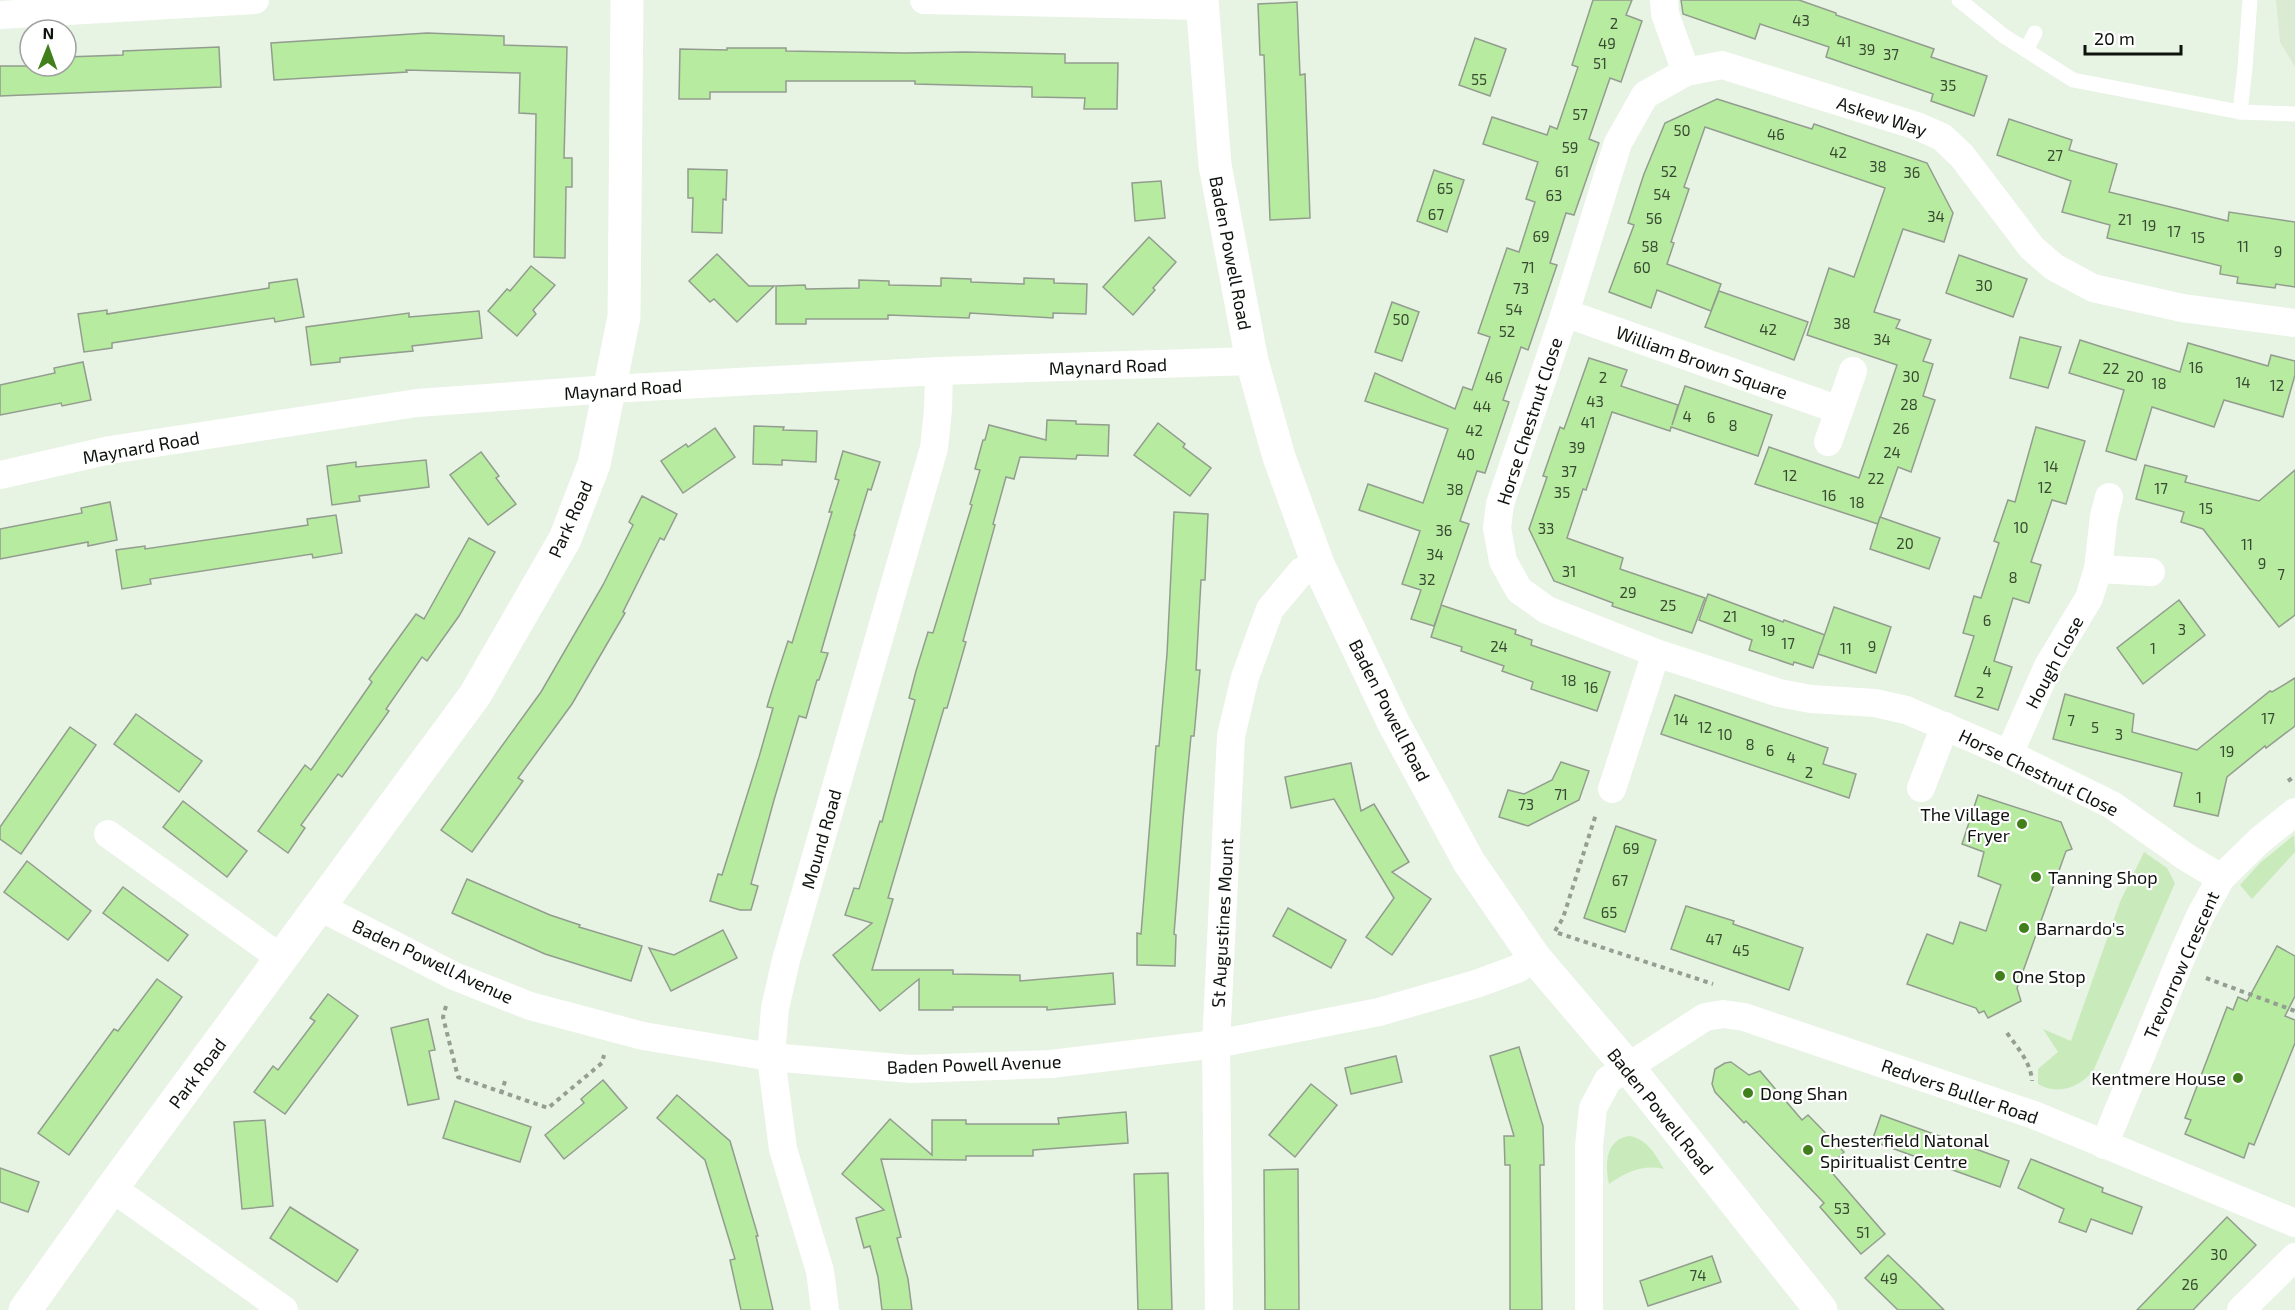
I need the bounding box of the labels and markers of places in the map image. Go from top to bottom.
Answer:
place label: The Village Fryer [1920,803,2010,846]
marker: The Village Fryer [2015,817,2029,831]
place label: Tanning Shop [2048,866,2158,888]
marker: Tanning Shop [2029,870,2043,884]
place label: Barnardo's [2036,917,2125,939]
marker: Barnardo's [2017,921,2031,935]
place label: One Stop [2012,965,2086,987]
marker: One Stop [1993,969,2007,983]
place label: Kentmere House [2091,1067,2226,1089]
marker: Kentmere House [2231,1071,2245,1085]
place label: Dong Shan [1760,1082,1848,1104]
marker: Dong Shan [1741,1086,1755,1100]
place label: Chesterfield Natonal Spiritualist Centre [1820,1129,1990,1172]
marker: Chesterfield Natonal Spiritualist Centre [1801,1143,1815,1157]

